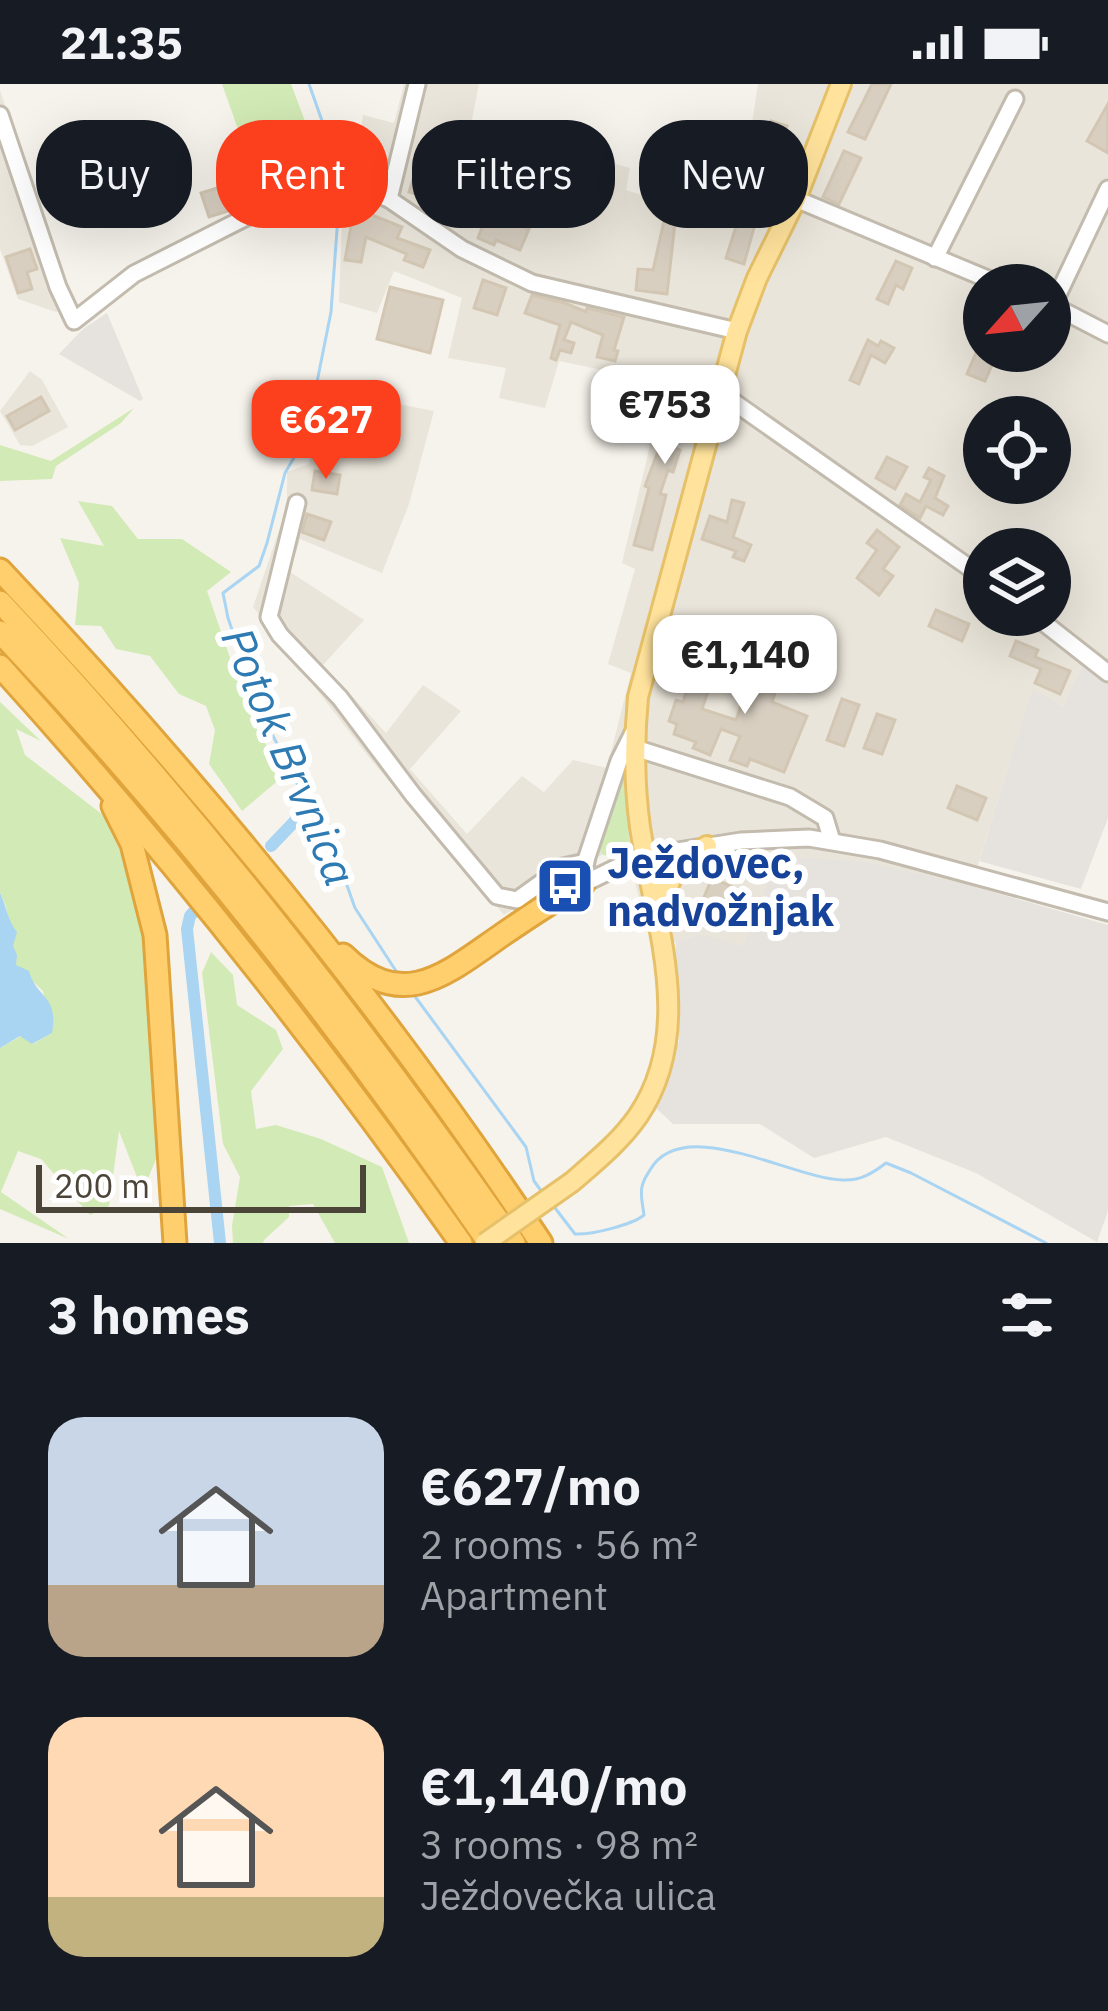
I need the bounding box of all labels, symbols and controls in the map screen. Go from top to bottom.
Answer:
text: 21:35 [60,13,183,71]
chip: Buy [36,120,192,228]
chip: Rent [216,120,388,228]
chip: Filters [412,120,615,228]
chip: New [639,120,808,228]
north arrow [963,264,1071,372]
map controls [963,264,1071,636]
pin: €753 [594,365,736,467]
text: €753 [618,378,712,429]
pin: €627 [255,380,397,482]
text: €627 [279,393,373,444]
button: locate [963,396,1071,504]
button: layers [963,528,1071,636]
pin: €1,140 [647,615,843,717]
water label: Potok Brvnica [210,618,370,894]
text: €1,140 [680,628,810,679]
place label: Ježdovec, nadvožnjak [607,835,835,938]
bus stop icon: Ježdovec, nadvožnjak [534,855,596,917]
scale bar [36,1159,366,1212]
text: 200 m [54,1164,150,1207]
text: 3 homes [48,1282,250,1348]
icon: filters [994,1282,1060,1348]
text: €627/mo [420,1453,641,1519]
icon: home [144,1465,288,1609]
text: 2 rooms · 56 m² [420,1519,698,1570]
text: Apartment [420,1570,608,1621]
text: €1,140/mo [420,1753,688,1819]
icon: home [144,1765,288,1909]
text: 3 rooms · 98 m² [420,1819,698,1870]
text: Ježdovečka ulica [420,1870,716,1921]

